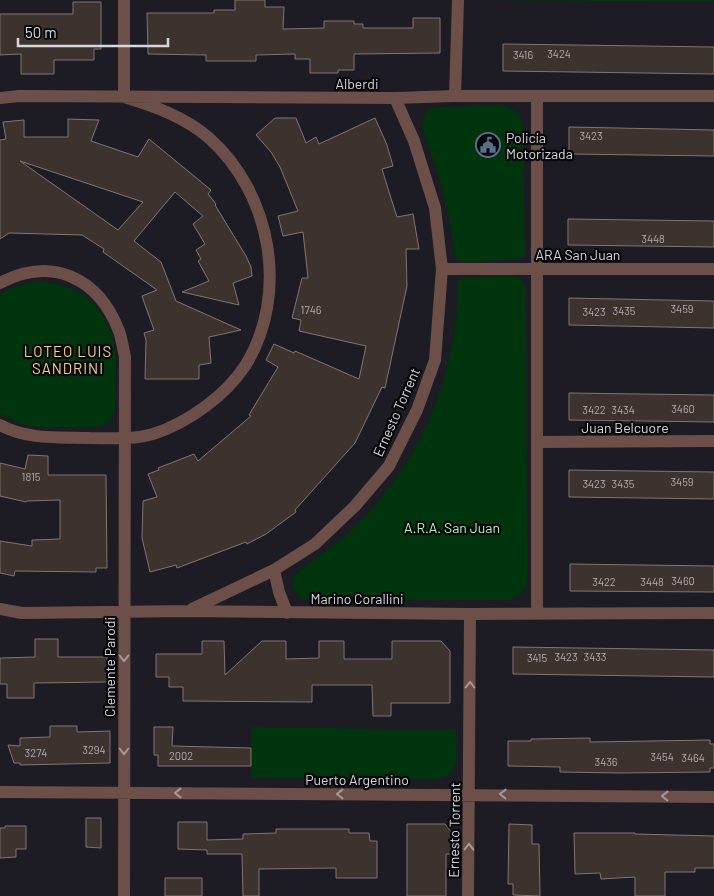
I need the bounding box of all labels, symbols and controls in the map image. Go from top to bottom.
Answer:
scale bar [18,15,168,47]
text: 50 m [25,23,57,41]
house number: 3424 [547,47,571,60]
house number: 3416 [513,48,533,61]
street label: Alberdi [336,75,378,92]
place label: Policía Motorizada [506,129,573,162]
house number: 3423 [579,129,603,142]
public building icon: Policía Motorizada [475,132,501,158]
house number: 3448 [641,232,665,245]
street label: ARA San Juan [536,246,620,263]
house number: 3459 [670,302,694,315]
house number: 1746 [301,303,322,316]
house number: 3435 [612,304,636,317]
house number: 3423 [582,305,606,318]
district label: LOTEO LUIS SANDRINI [24,342,112,377]
street label: Ernesto Torrent [369,365,423,459]
house number: 3460 [671,402,695,415]
house number: 3422 [582,403,606,416]
house number: 3434 [611,403,635,416]
street label: Juan Belcuore [581,419,669,436]
house number: 1815 [22,470,41,483]
house number: 3459 [670,475,694,488]
house number: 3423 [582,477,606,490]
house number: 3435 [611,477,635,490]
park label: A.R.A. San Juan [404,519,500,536]
house number: 3460 [671,574,695,587]
house number: 3422 [592,575,616,588]
house number: 3448 [640,575,664,588]
street label: Marino Corallini [310,590,404,607]
street label: Clemente Parodi [101,617,118,717]
house number: 3423 [554,650,578,663]
house number: 3433 [583,650,607,663]
house number: 3415 [527,651,547,664]
one-way arrow [119,654,129,662]
one-way arrow [465,681,475,688]
house number: 3294 [82,743,106,756]
house number: 3274 [25,746,47,759]
one-way arrow [119,748,129,756]
house number: 2002 [169,749,193,762]
house number: 3454 [650,750,674,763]
house number: 3464 [681,751,705,764]
house number: 3436 [594,755,618,768]
street label: Puerto Argentino [305,771,409,788]
street label: Ernesto Torrent [445,782,463,878]
one-way arrow [174,788,182,798]
one-way arrow [336,788,344,799]
one-way arrow [499,789,506,799]
one-way arrow [661,791,669,801]
one-way arrow [464,843,474,851]

